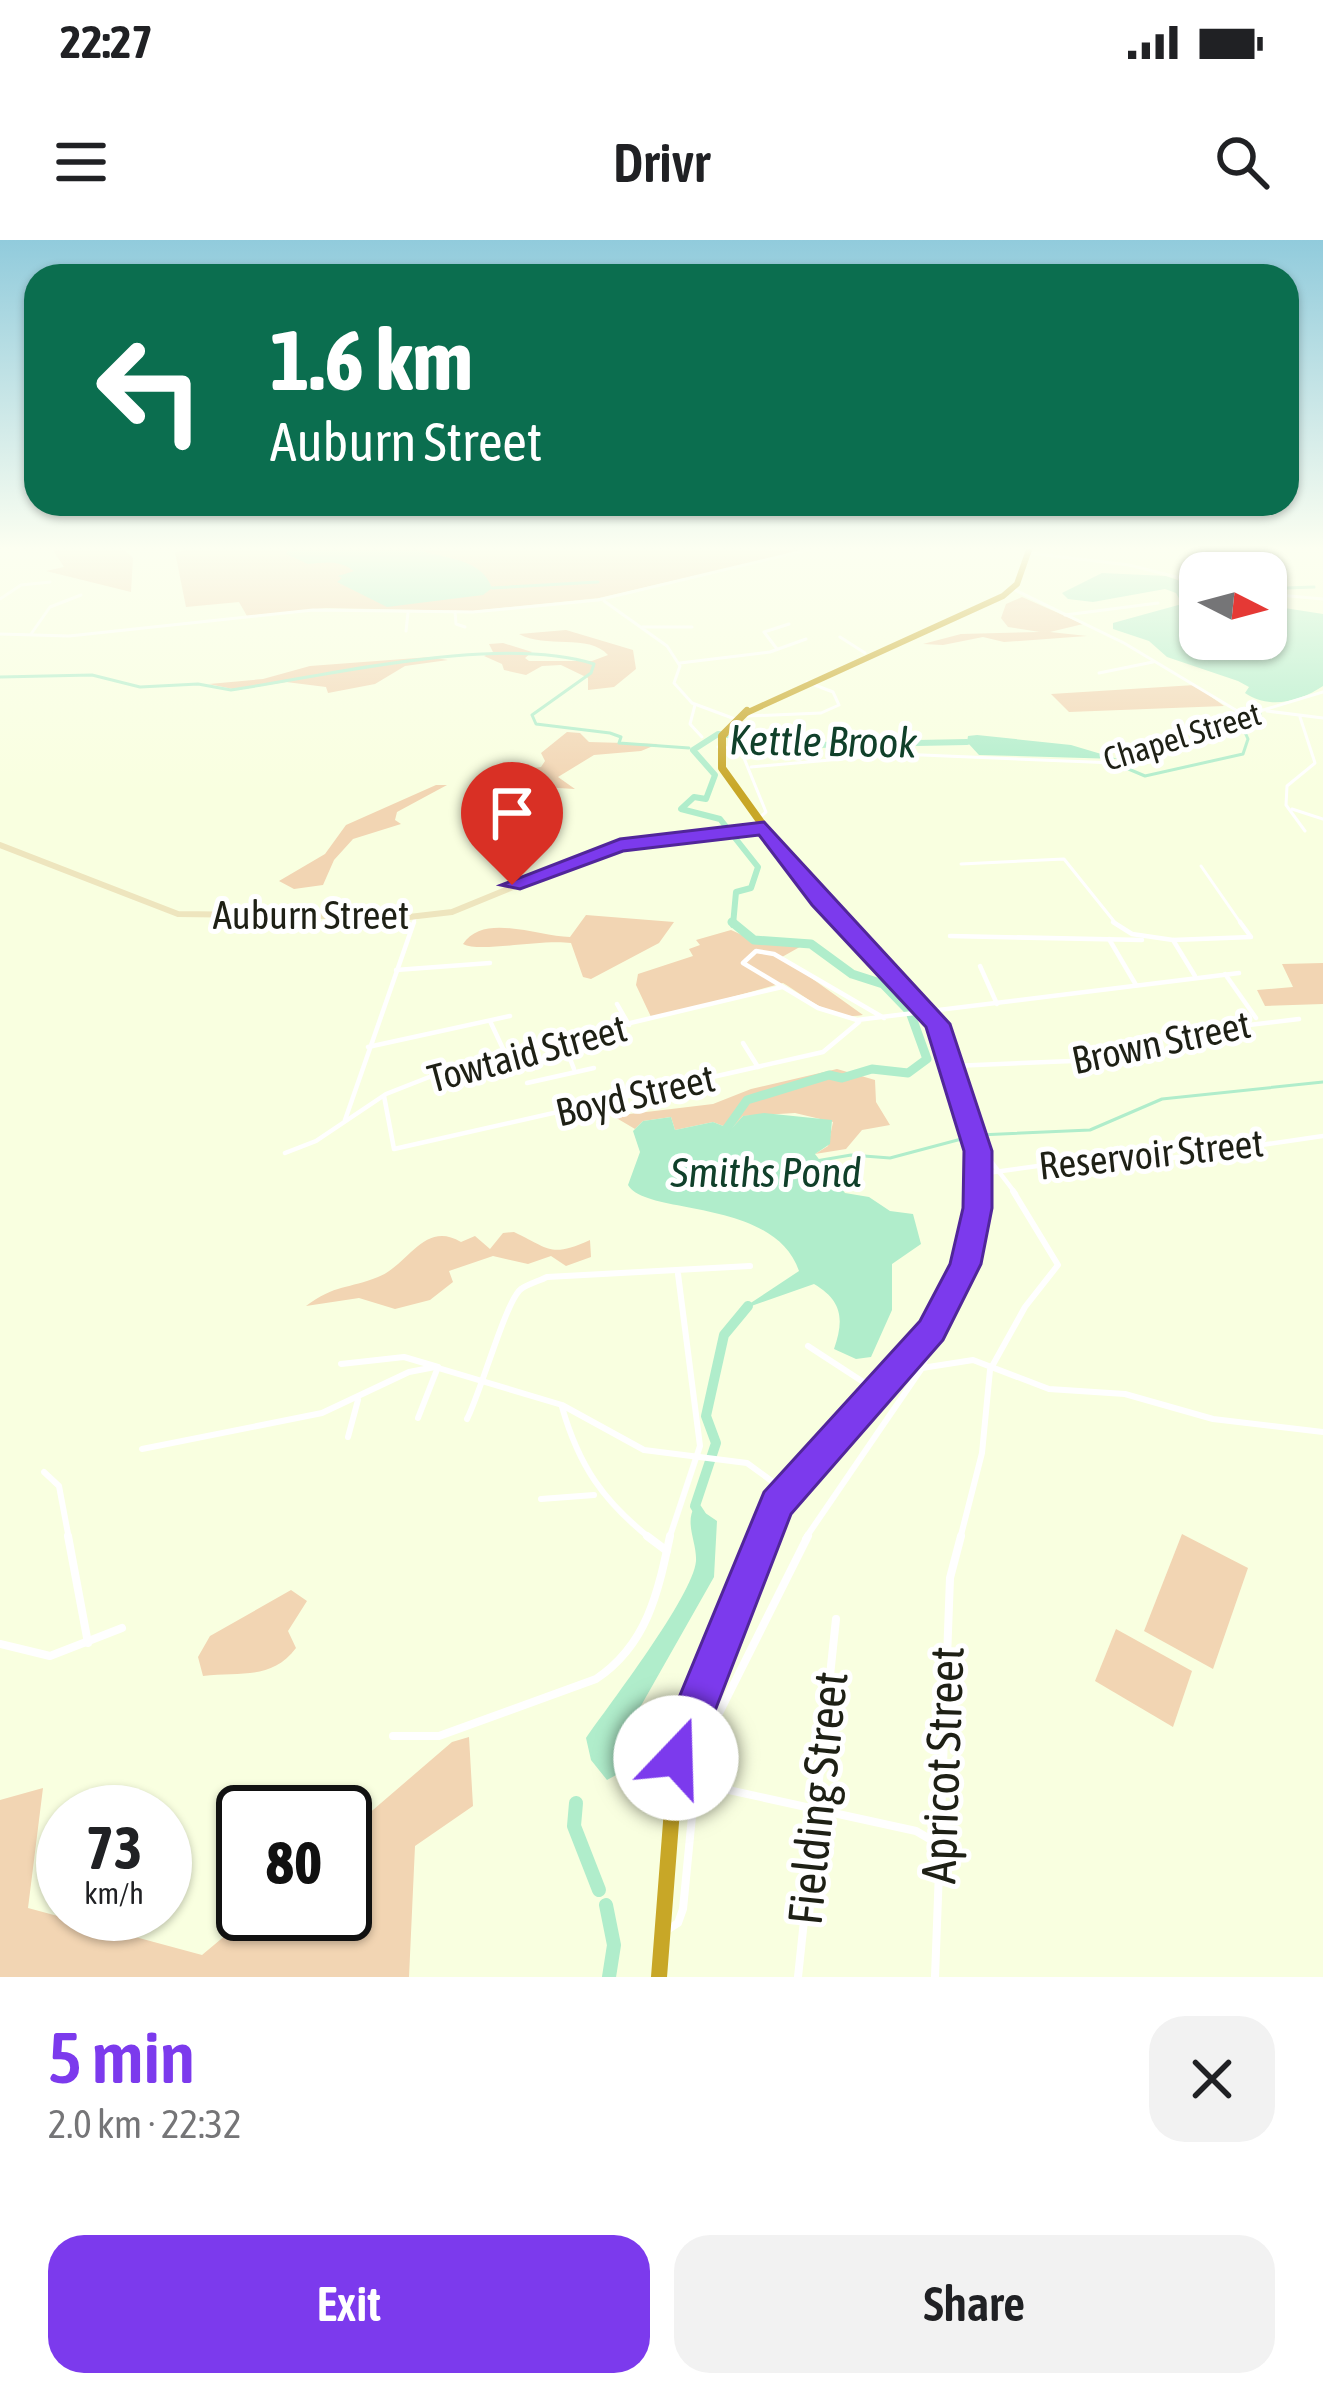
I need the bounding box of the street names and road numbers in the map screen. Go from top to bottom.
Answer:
street label: Chapel Street [1099,694,1265,778]
street label: Auburn Street [213,893,409,937]
street label: Brown Street [1068,1002,1254,1082]
street label: Towtaid Street [423,1005,631,1101]
street label: Boyd Street [551,1055,719,1135]
street label: Reservoir Street [1037,1120,1265,1188]
street label: Apricot Street [910,1645,974,1885]
street label: Fielding Street [776,1669,858,1927]

